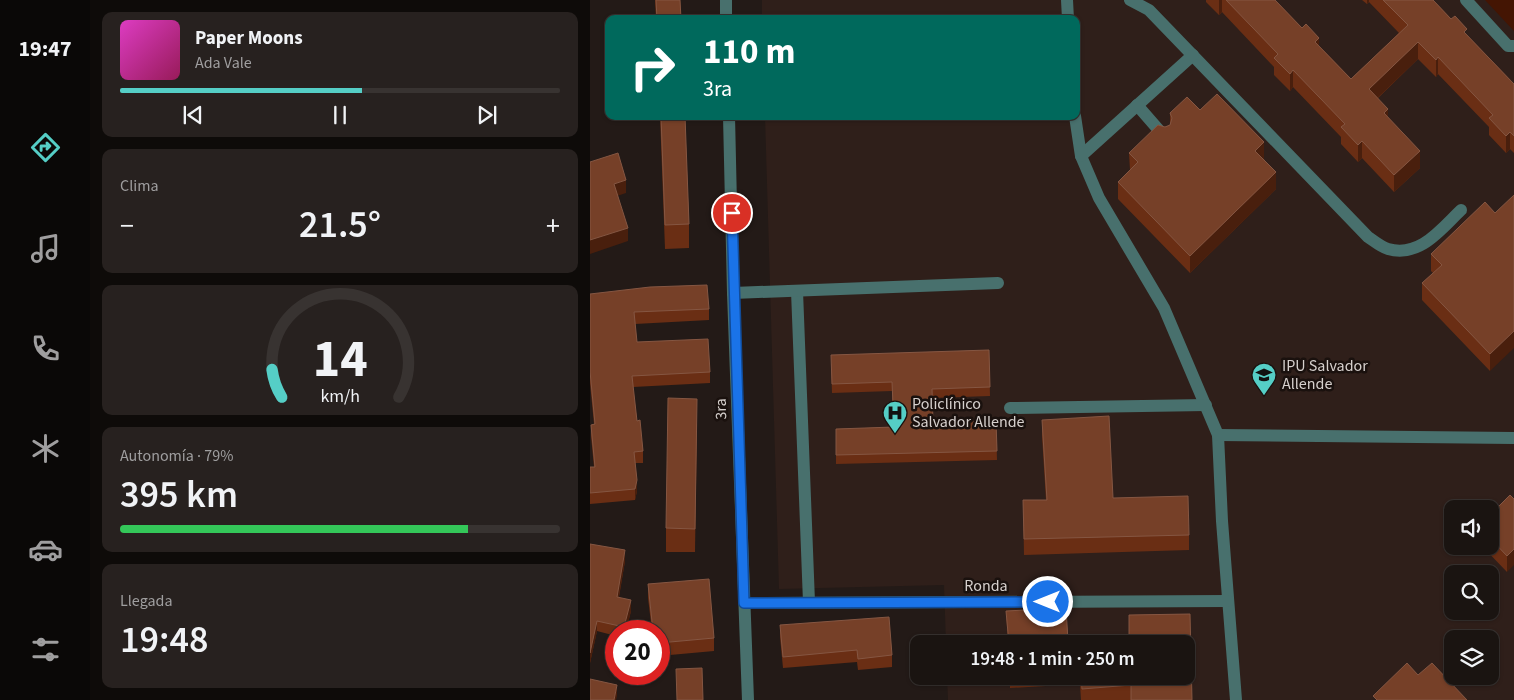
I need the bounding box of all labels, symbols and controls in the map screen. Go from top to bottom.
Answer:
text: Paper Moons [195,25,303,52]
text: 110 m [703,27,795,77]
text: 19:47 [18,33,72,65]
icon: right [620,35,685,100]
text: Ada Vale [195,52,252,74]
text: 3ra [703,73,732,105]
icon: previous [179,101,207,129]
icon: pause [326,101,354,129]
icon: next [473,101,501,129]
icon: directions [28,130,63,165]
text: Clima [120,175,158,197]
pin [711,192,753,234]
text: 21.5° [299,198,381,252]
icon: arrive [718,199,746,227]
text: − [120,206,134,246]
text: + [546,206,560,246]
icon: music [28,231,63,266]
text: 14 [313,323,367,397]
icon: phone [28,331,63,366]
place label: IPU Salvador Allende [1282,355,1368,395]
school or university icon: IPU Salvador Allende [1251,362,1277,396]
text: km/h [320,384,360,409]
place label: Policlínico Salvador Allende [912,393,1025,433]
street label: 3ra [710,398,732,420]
hospital icon: Policlínico Salvador Allende [882,400,908,434]
icon: climate [28,431,63,466]
text: Autonomía · 79% [120,445,233,467]
text: 395 km [120,468,238,522]
map controls [1444,500,1499,685]
button: sound [1444,500,1499,555]
icon: car [28,532,63,567]
button: search [1444,565,1499,620]
street label: Ronda [964,575,1008,597]
position arrow [1021,575,1073,627]
text: Llegada [120,590,172,612]
text: 19:48 [120,613,208,667]
speed limit sign: 20 [605,620,670,685]
button: layers [1444,630,1499,685]
icon: filters [28,632,63,667]
text: 19:48 · 1 min · 250 m [970,646,1135,673]

